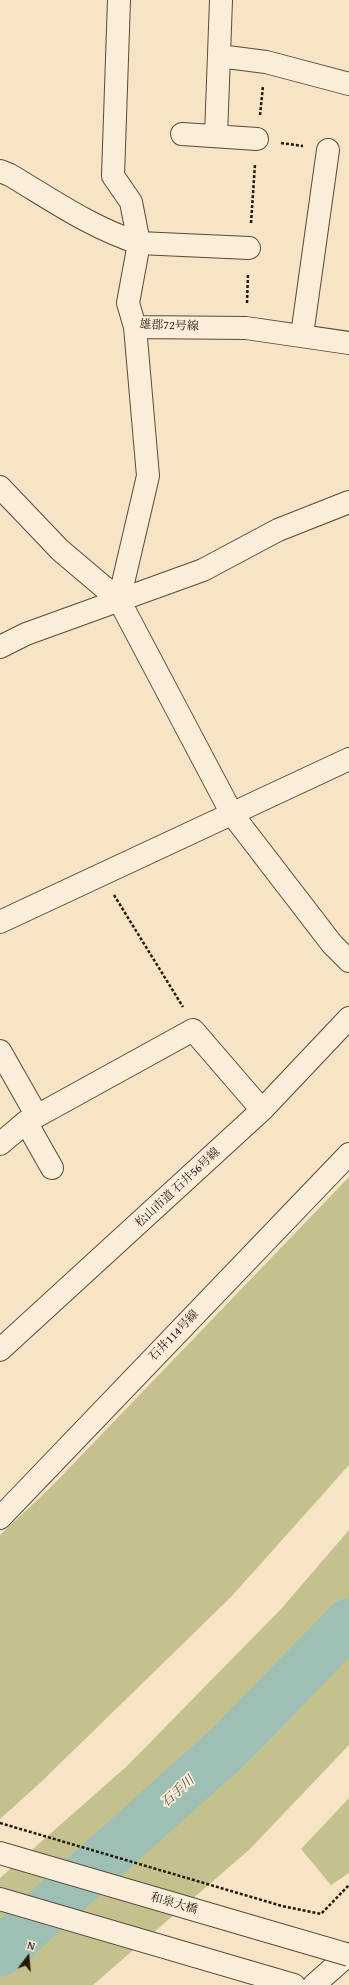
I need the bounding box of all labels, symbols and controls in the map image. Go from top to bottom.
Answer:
street label: 雄郡72号線 [139,318,199,334]
street label: 松山市道 石井56号線 [133,1145,223,1231]
street label: 石井114号線 [146,1308,202,1364]
water label: 石手川 [158,1773,198,1811]
street label: 和泉大橋 [149,1890,199,1918]
north arrow [8,1937,48,1977]
text: N [26,1937,37,1954]

